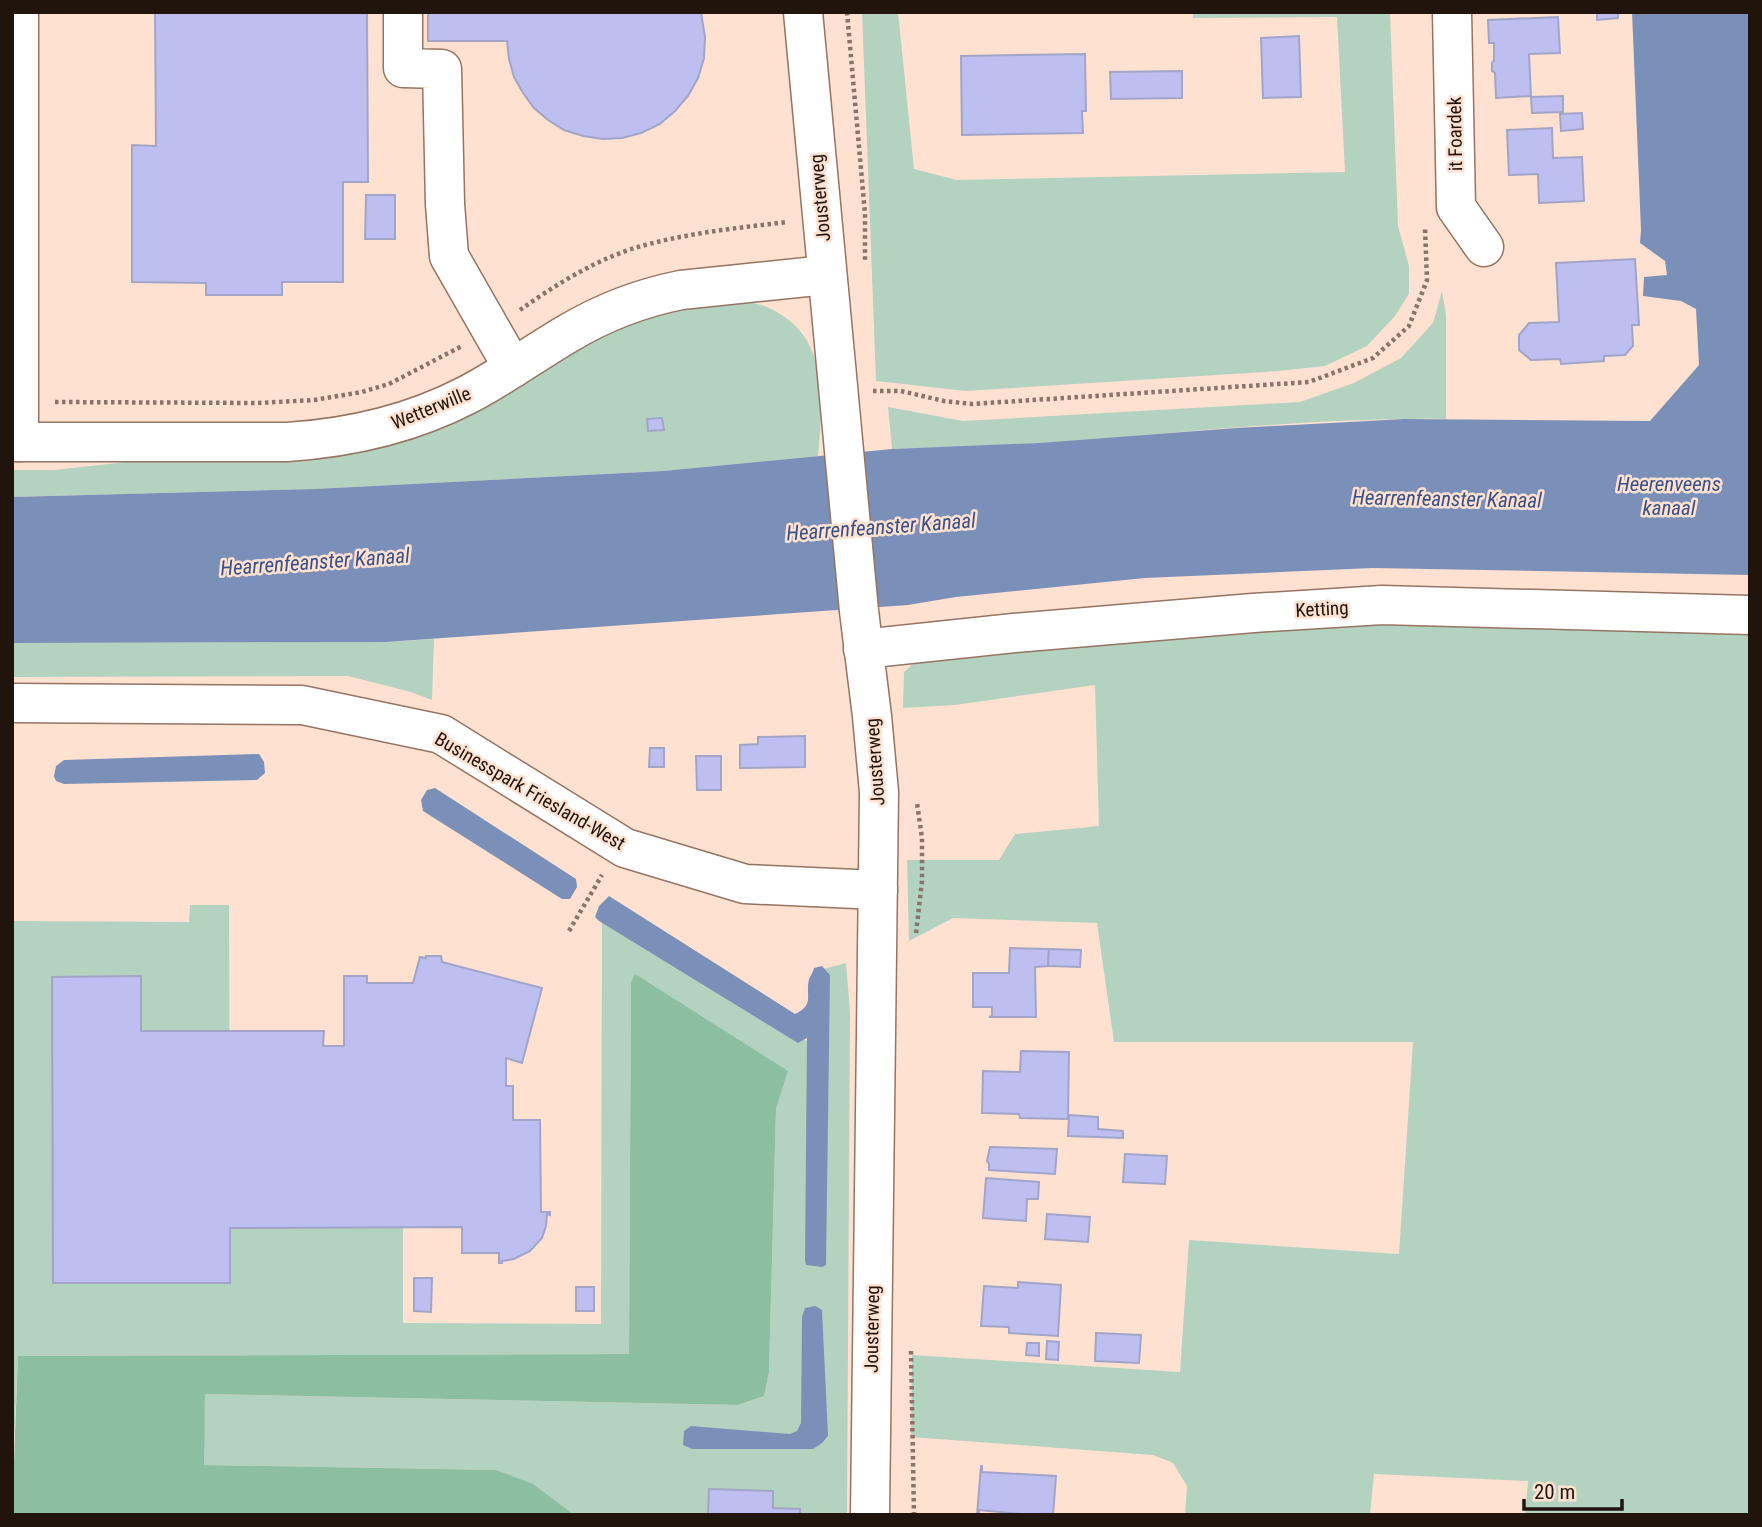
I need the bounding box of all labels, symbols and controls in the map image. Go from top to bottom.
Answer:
street label: it Foardek [1443,96,1467,171]
street label: Jousterweg [805,153,835,243]
street label: Wetterwille [388,382,474,434]
water label: Heerenveens kanaal [1617,472,1721,520]
water label: Hearrenfeanster Kanaal [1352,485,1542,513]
water label: Hearrenfeanster Kanaal [786,508,977,546]
water label: Hearrenfeanster Kanaal [220,543,411,581]
street label: Ketting [1295,596,1349,622]
street label: Jousterweg [860,717,890,807]
street label: Businesspark Friesland-West [431,727,629,855]
street label: Jousterweg [860,1285,884,1373]
scale bar [1524,1468,1622,1512]
text: 20 m [1534,1480,1575,1504]

